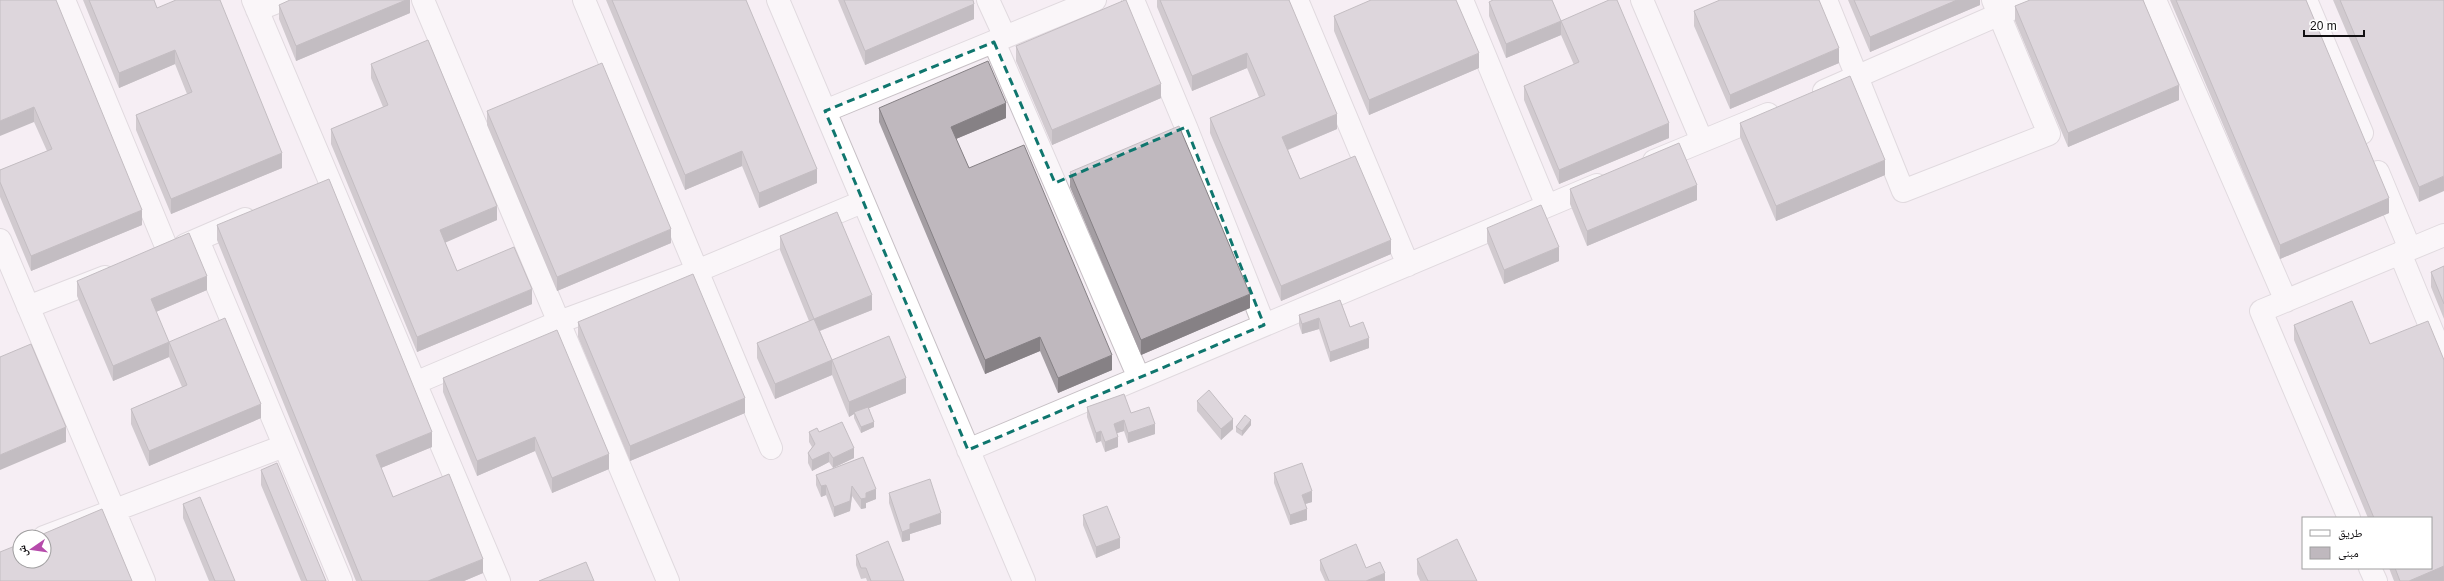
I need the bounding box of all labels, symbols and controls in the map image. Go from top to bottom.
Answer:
scale bar [2304,12,2364,38]
text: 20 m [2310,19,2337,33]
legend [2302,517,2432,569]
text: طريق [2338,526,2363,540]
north arrow [12,529,52,569]
text: ش [15,543,31,558]
text: مبنى [2338,546,2359,560]

